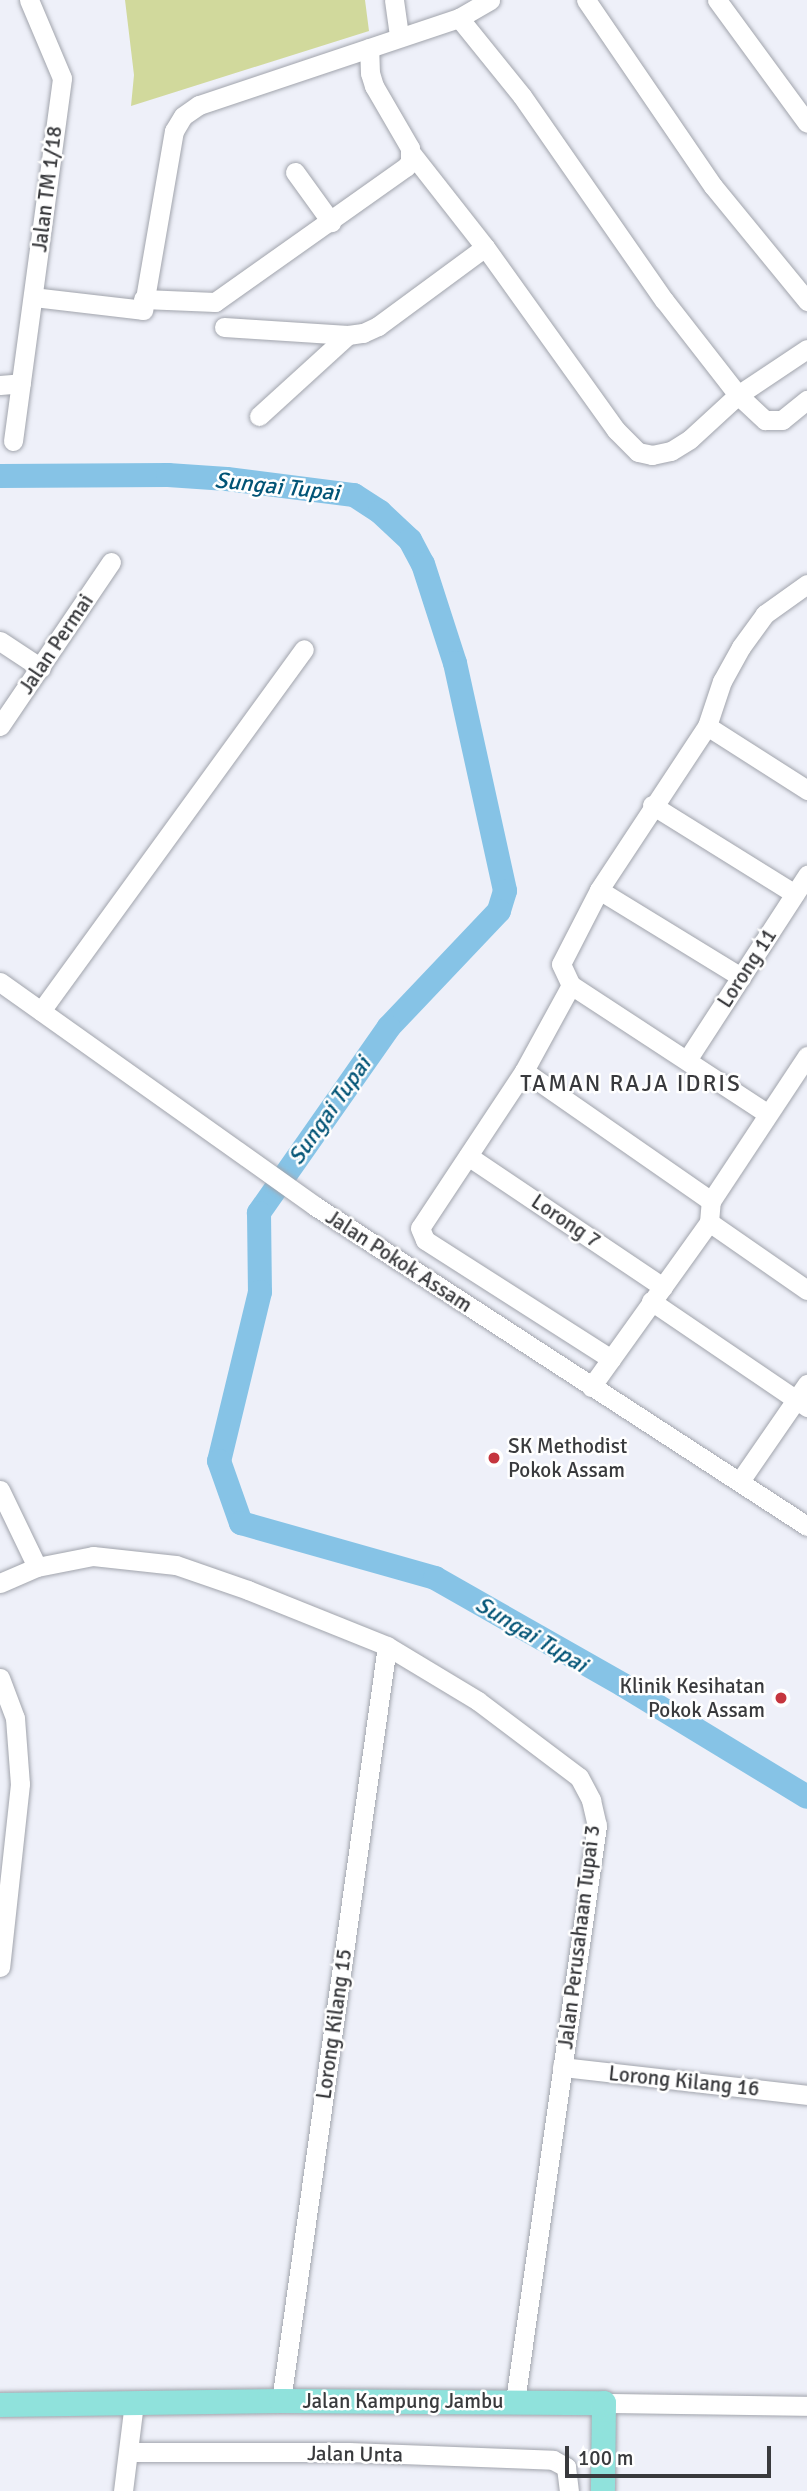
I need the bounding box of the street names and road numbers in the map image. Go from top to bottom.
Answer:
street label: Jalan TM 1/18 [27,125,67,253]
street label: Jalan Permai [13,589,99,699]
street label: Lorong 11 [712,924,782,1012]
street label: Lorong 7 [527,1189,605,1253]
street label: Jalan Pokok Assam [321,1204,477,1318]
street label: Jalan Perusahaan Tupai 3 [553,1823,605,2051]
street label: Lorong Kilang 15 [311,1947,357,2101]
street label: Lorong Kilang 16 [607,2061,761,2101]
street label: Jalan Kampung Jambu [303,2388,503,2414]
street label: Jalan Unta [307,2441,403,2467]

